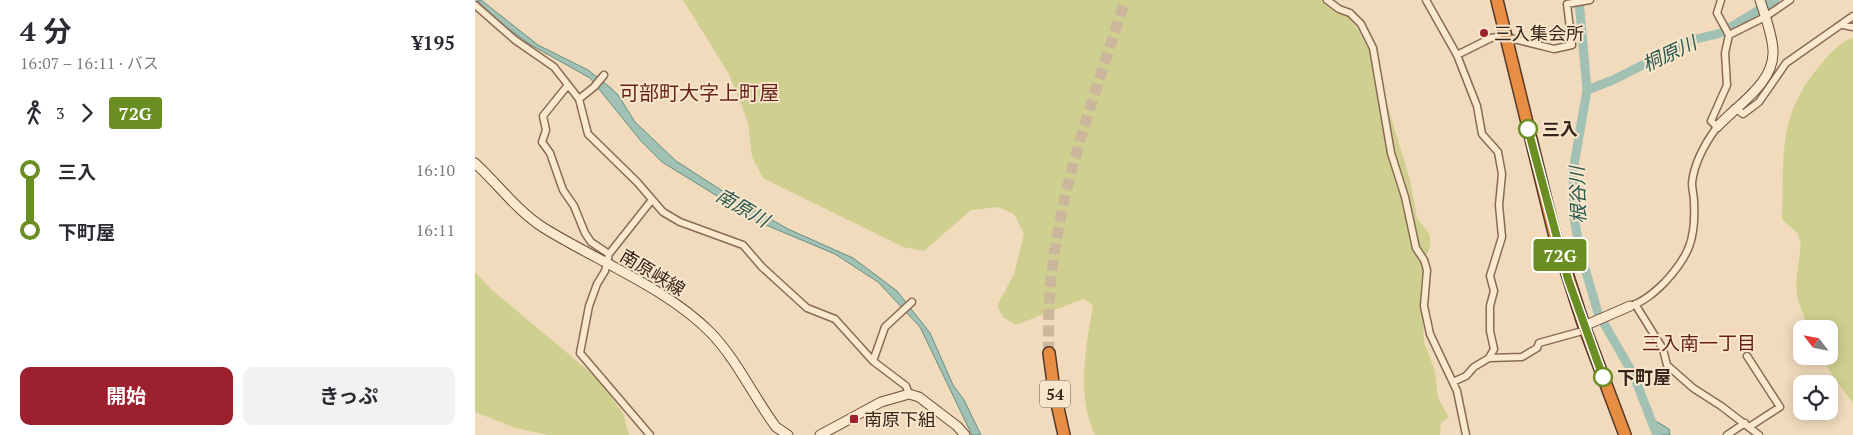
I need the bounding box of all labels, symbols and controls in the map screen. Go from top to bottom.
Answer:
text: 4 分 [20,12,71,49]
place label: 三入集会所 [1494,21,1584,45]
marker: 三入集会所 [1478,27,1490,39]
water label: 桐原川 [1638,29,1702,76]
text: ¥195 [412,30,455,55]
text: 16:07 – 16:11 · バス [20,52,159,74]
district label: 可部町大字上町屋 [619,79,779,106]
icon: walk [20,99,48,127]
icon: forward [73,99,101,127]
text: 72G [119,101,152,125]
text: 3 [56,102,65,124]
place label: 三入 [1542,117,1578,141]
marker: 三入 [1518,119,1538,139]
text: 三入 [58,159,96,184]
text: 16:10 [416,159,455,181]
water label: 根谷川 [1563,164,1590,224]
water label: 南原川 [712,182,776,233]
text: 下町屋 [58,219,115,244]
text: 16:11 [416,219,455,241]
line badge: 72G [1531,239,1589,271]
street label: 南原峡線 [616,243,690,301]
text: 72G [1543,243,1577,267]
north arrow [1793,320,1837,365]
map controls [1793,320,1838,420]
district label: 三入南一丁目 [1642,330,1756,355]
place label: 下町屋 [1617,365,1671,389]
button: 開始 [20,367,233,425]
button: きっぷ [243,367,455,425]
marker: 下町屋 [1593,367,1613,387]
button: locate [1793,375,1838,420]
road number: 54 [1040,380,1070,408]
place label: 南原下組 [864,407,936,431]
marker: 南原下組 [848,413,860,425]

